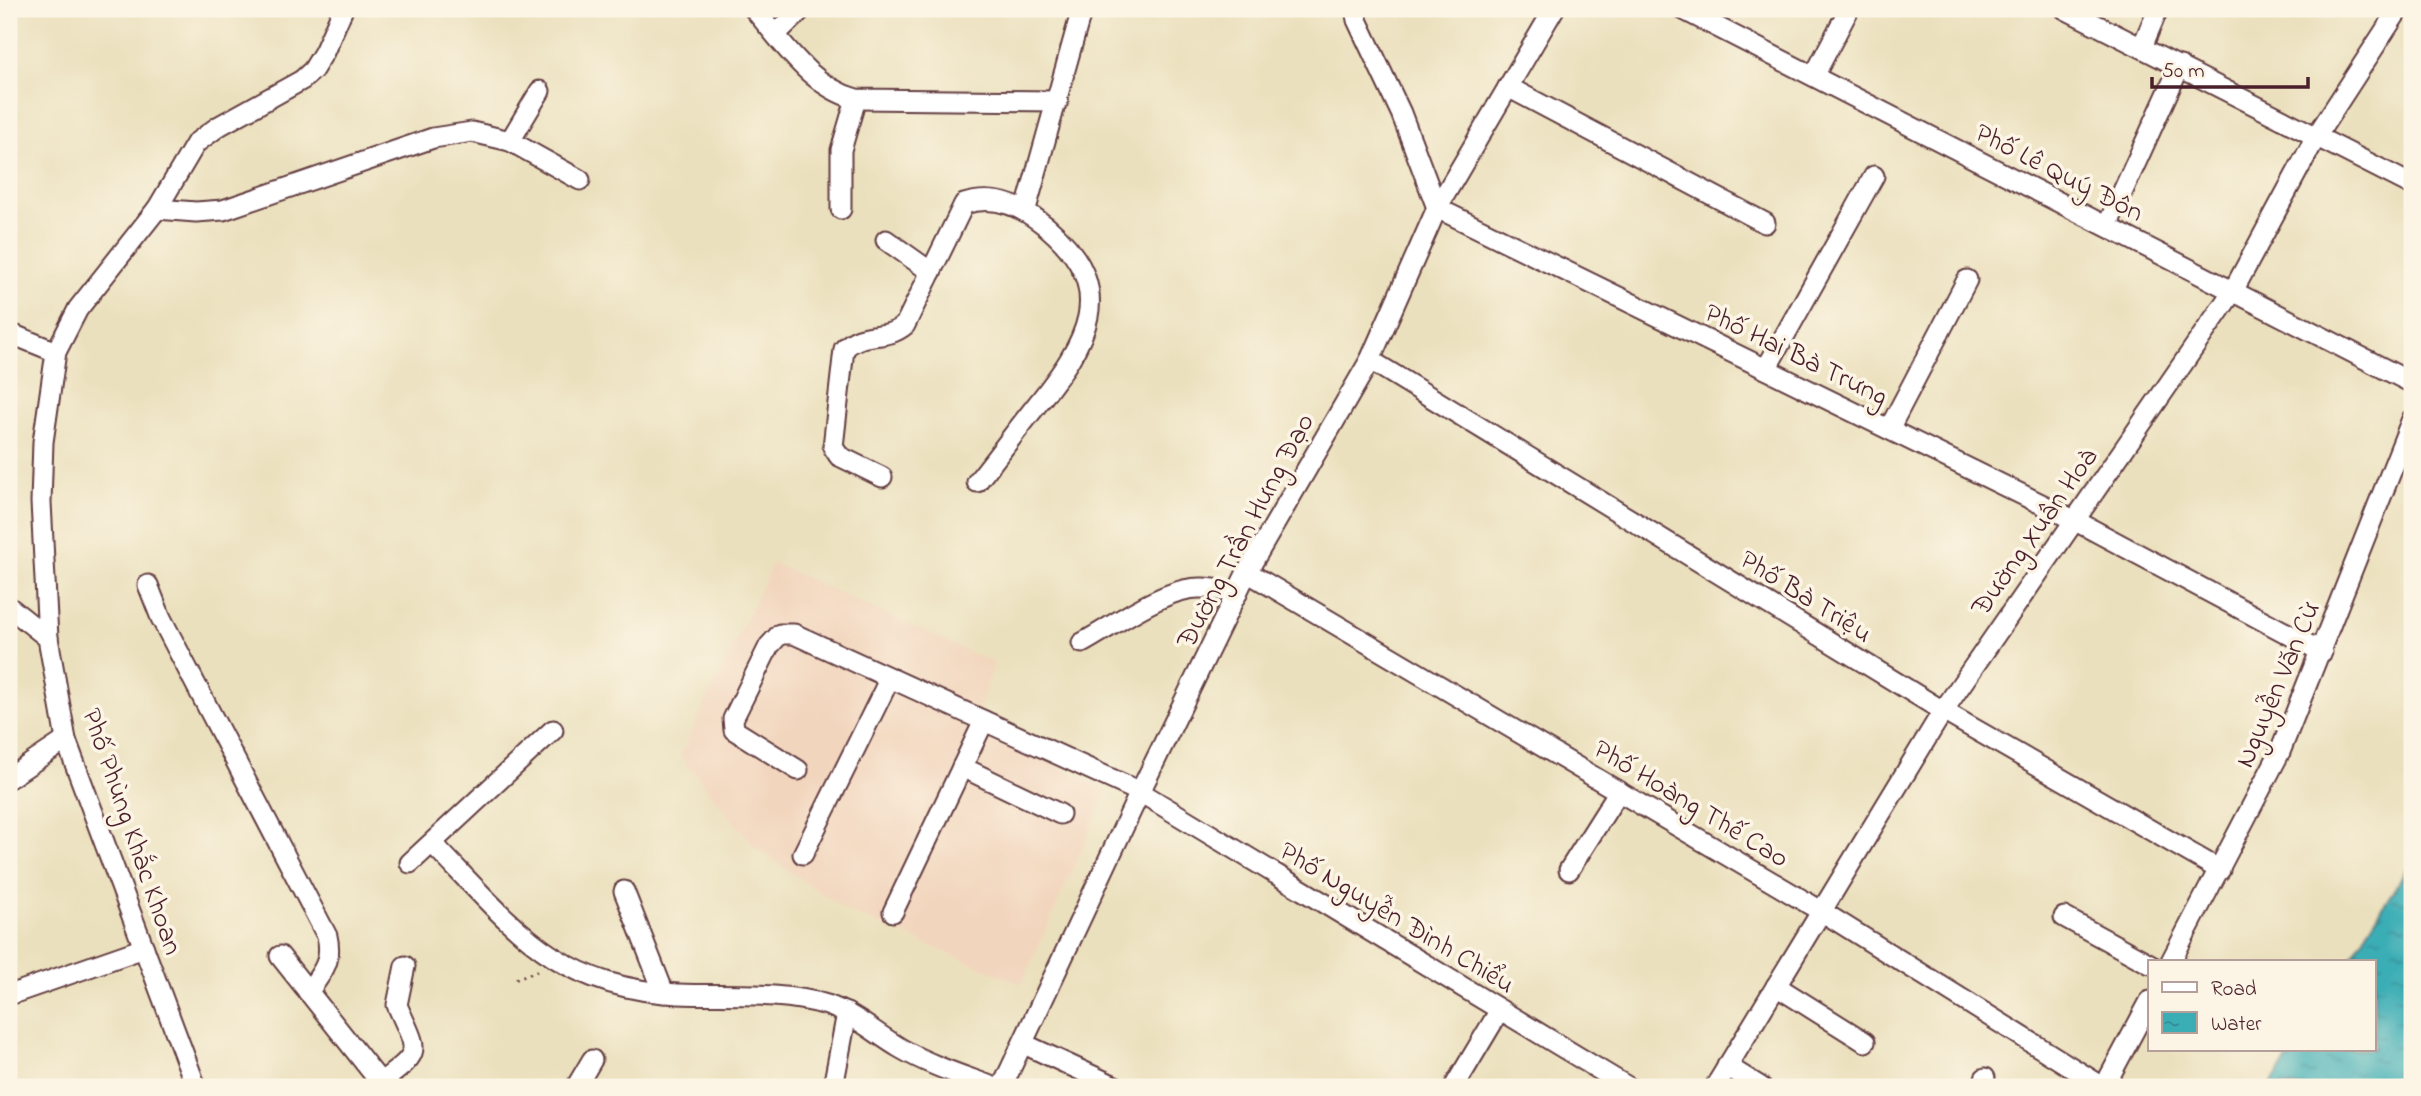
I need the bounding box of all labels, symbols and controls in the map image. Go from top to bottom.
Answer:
scale bar [2152,46,2307,90]
text: 50 m [2162,57,2205,87]
street label: Phố Lê Quý Đôn [1967,114,2150,234]
street label: Phố Hai Bà Trưng [1697,294,1894,418]
street label: Đường Trần Hưng Đạo [1167,407,1326,657]
street label: Đường Xuân Hoà [1962,440,2109,626]
street label: Phố Bà Triệu [1731,541,1879,655]
street label: Nguyễn Văn Cừ [2226,596,2333,775]
street label: Phố Phùng Khắc Khoan [69,703,192,961]
street label: Phố Hoàng Thế Cao [1585,730,1796,880]
street label: Phố Nguyễn Đình Chiểu [1271,832,1522,1006]
legend [2148,960,2376,1050]
text: Road [2211,975,2257,1005]
text: Water [2211,1010,2262,1040]

